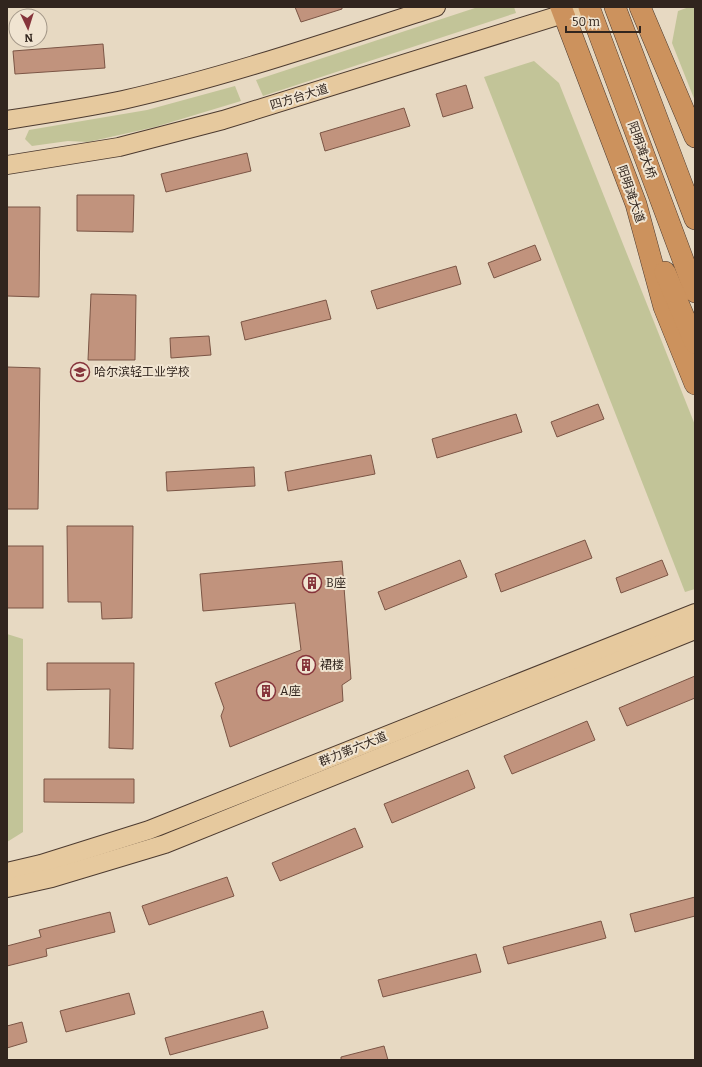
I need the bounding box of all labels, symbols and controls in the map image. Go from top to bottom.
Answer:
north arrow [8,8,48,48]
scale bar [566,8,640,34]
text: 50 m [572,15,601,29]
text: N [23,31,33,44]
street label: 四方台大道 [268,82,330,112]
street label: 阳明滩大桥 [625,119,659,181]
street label: 阳明滩大道 [615,163,647,225]
school or university icon: 哈尔滨轻工业学校 [69,361,91,383]
place label: 哈尔滨轻工业学校 [94,365,190,379]
building icon: B座 [301,572,323,594]
place label: B座 [326,576,346,590]
building icon: 裙楼 [295,654,317,676]
place label: 裙楼 [320,658,344,672]
building icon: A座 [255,680,277,702]
place label: A座 [280,684,301,698]
street label: 群力第六大道 [317,729,389,769]

